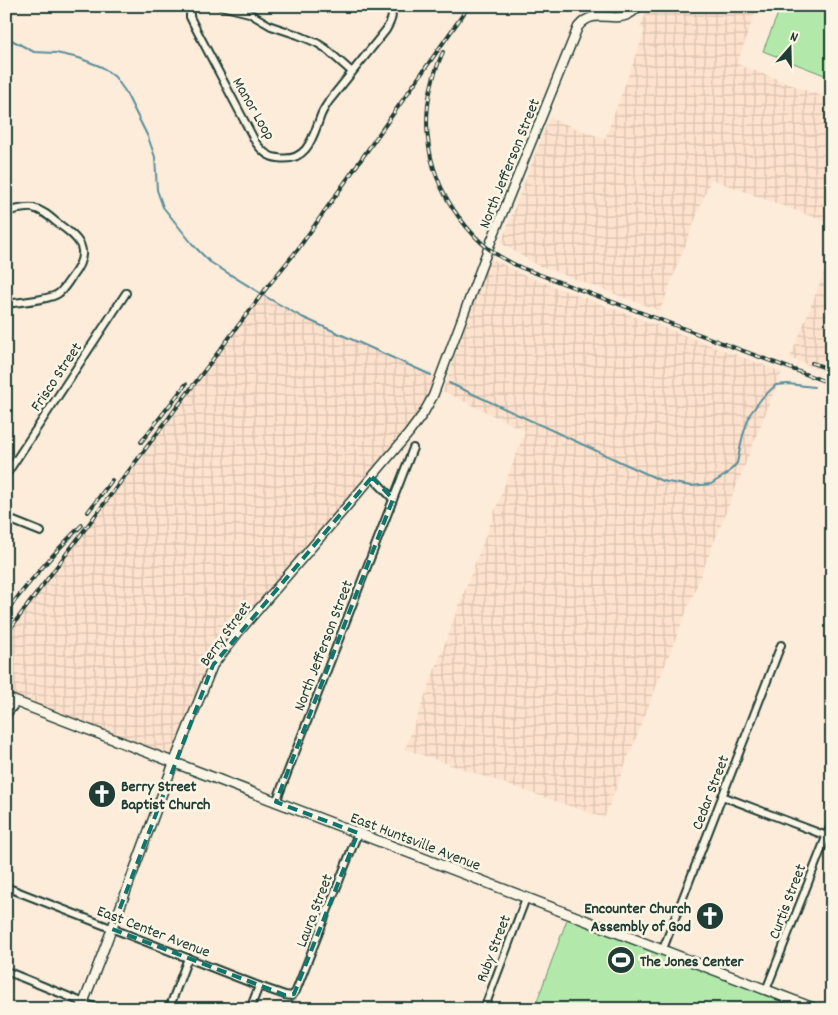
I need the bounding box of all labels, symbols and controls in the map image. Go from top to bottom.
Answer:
north arrow [766,22,816,72]
text: N [787,27,801,48]
street label: Manor Loop [226,74,280,145]
street label: North Jefferson Street [474,95,547,232]
street label: Frisco Street [25,338,89,417]
street label: North Jefferson Street [289,577,360,715]
street label: Berry Street [195,597,258,672]
street label: Cedar Street [687,752,736,834]
place label: Berry Street Baptist Church [121,776,210,817]
church icon: Berry Street Baptist Church [87,779,117,809]
street label: East Huntsville Avenue [347,807,484,878]
street label: Curtis Street [763,861,813,943]
street label: Laura Street [291,871,340,951]
place label: Encounter Church Assembly of God [584,898,691,939]
street label: East Center Avenue [93,900,213,965]
church icon: Encounter Church Assembly of God [695,901,725,931]
street label: Ruby Street [471,912,518,986]
sports icon: The Jones Center [606,945,636,975]
place label: The Jones Center [640,951,744,974]

